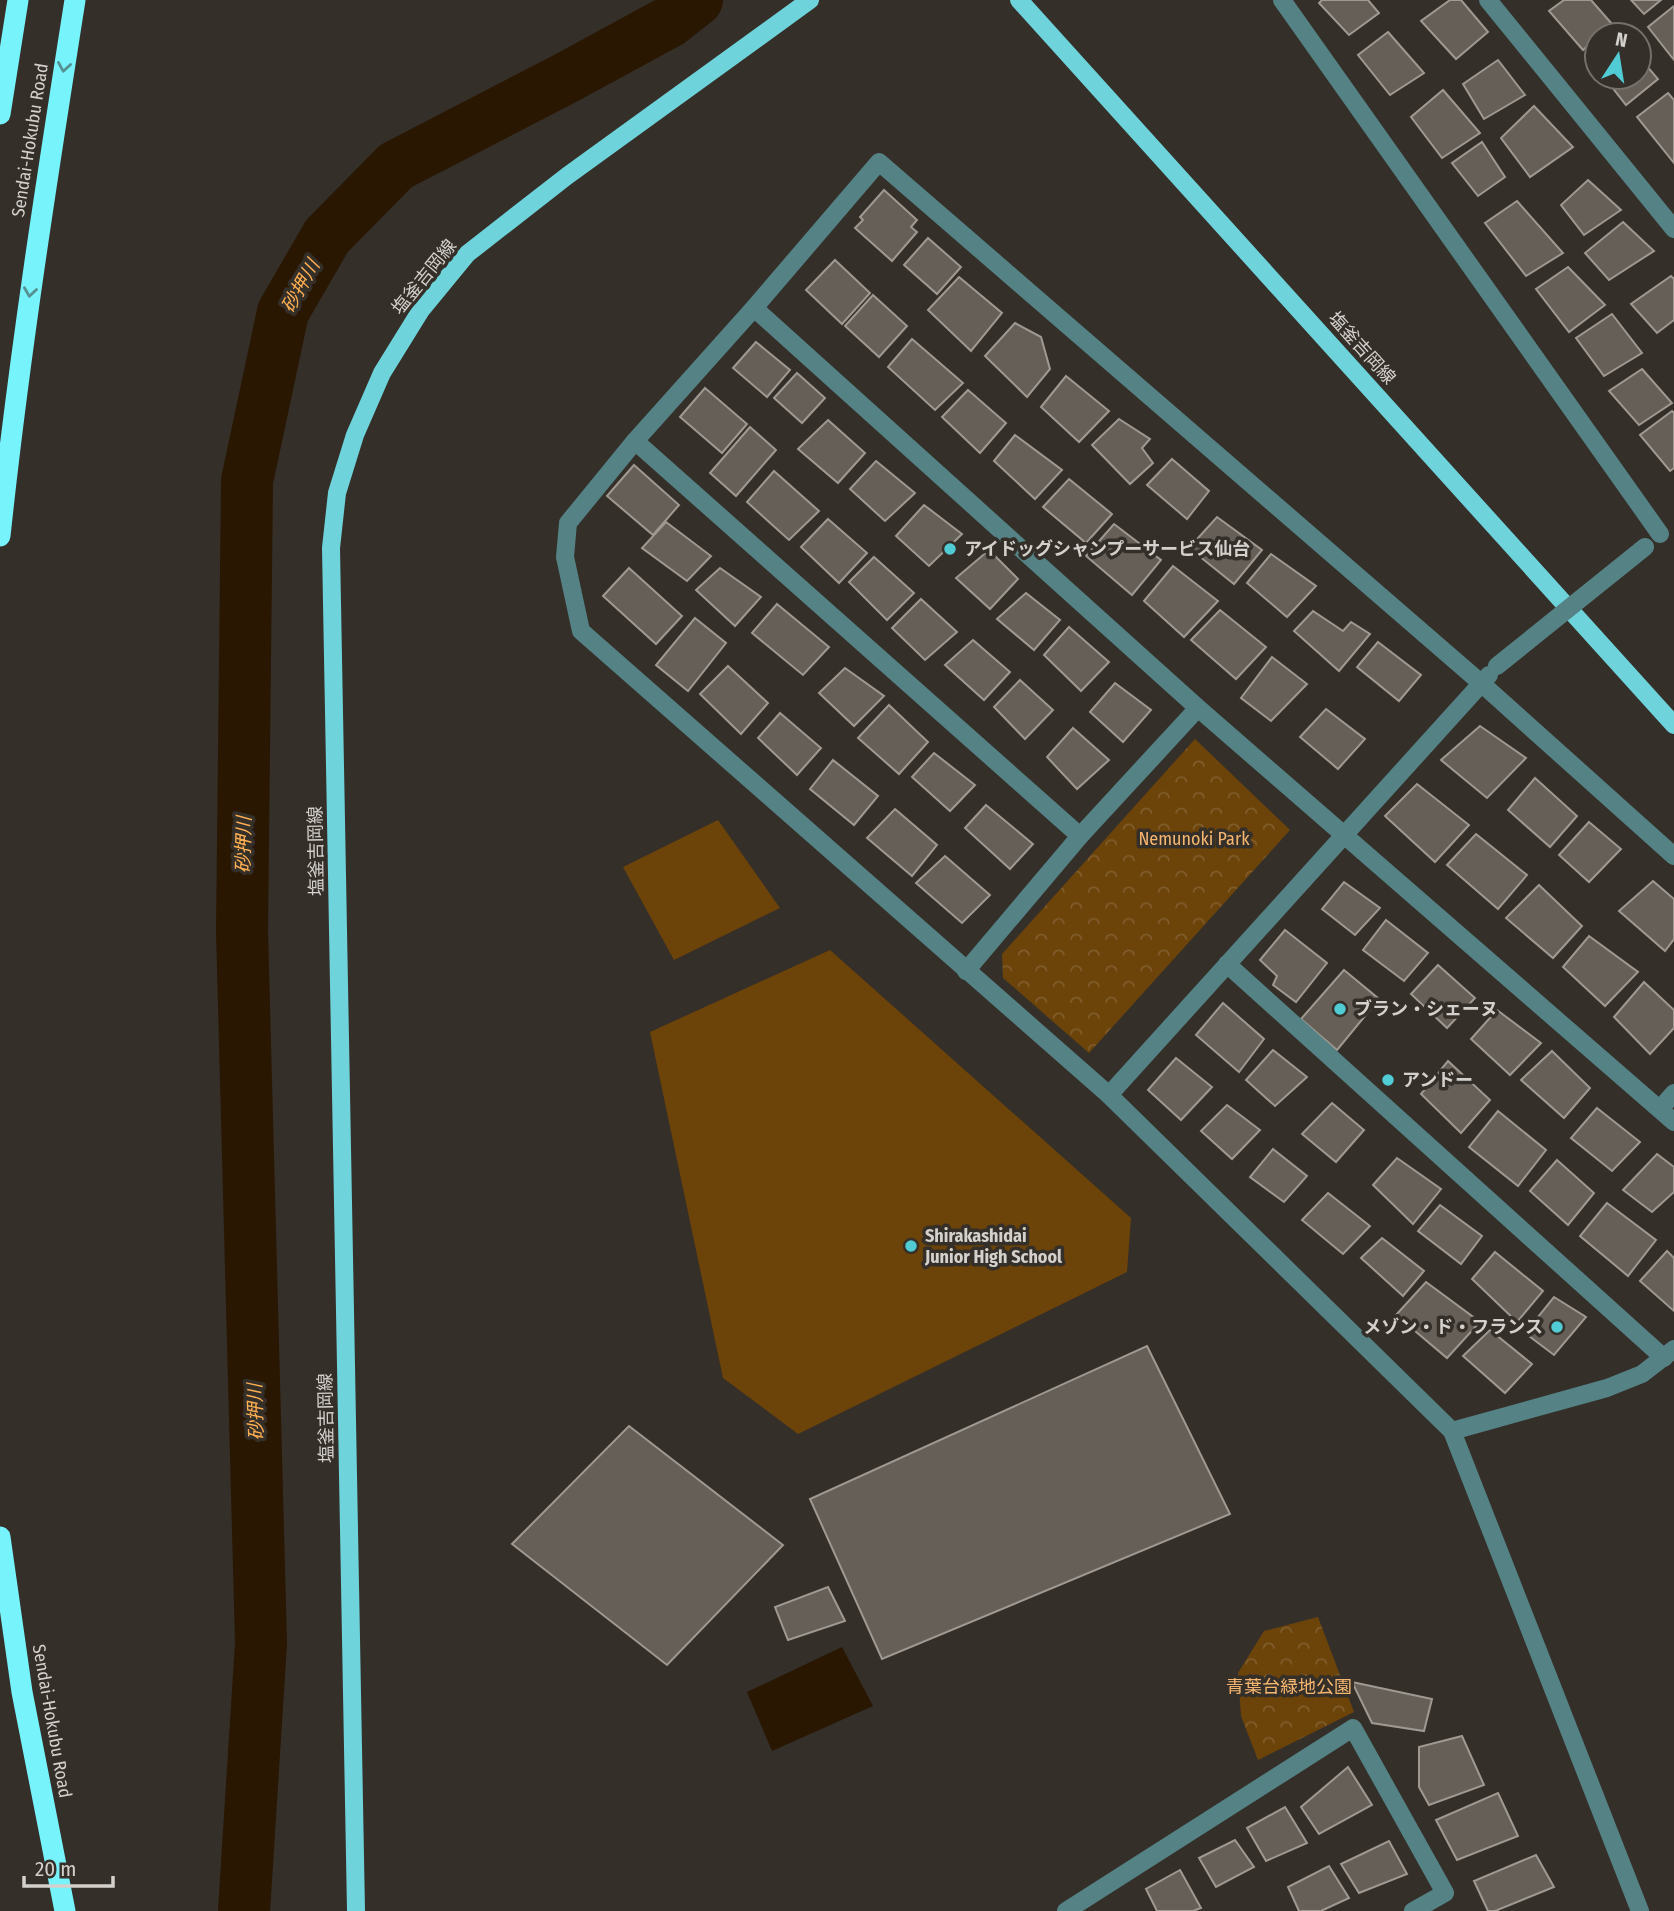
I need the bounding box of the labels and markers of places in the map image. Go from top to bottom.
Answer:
place label: アイドッグシャンプーサービス仙台 [964,538,1250,560]
marker: アイドッグシャンプーサービス仙台 [942,541,958,557]
place label: ブラン・シェーヌ [1354,998,1498,1020]
marker: ブラン・シェーヌ [1332,1001,1348,1017]
place label: アンドー [1402,1069,1473,1091]
marker: アンドー [1380,1072,1396,1088]
place label: Shirakashidai Junior High School [924,1225,1062,1268]
marker: Shirakashidai Junior High School [903,1238,919,1254]
place label: メゾン・ド・フランス [1363,1316,1543,1338]
marker: メゾン・ド・フランス [1549,1319,1565,1335]

